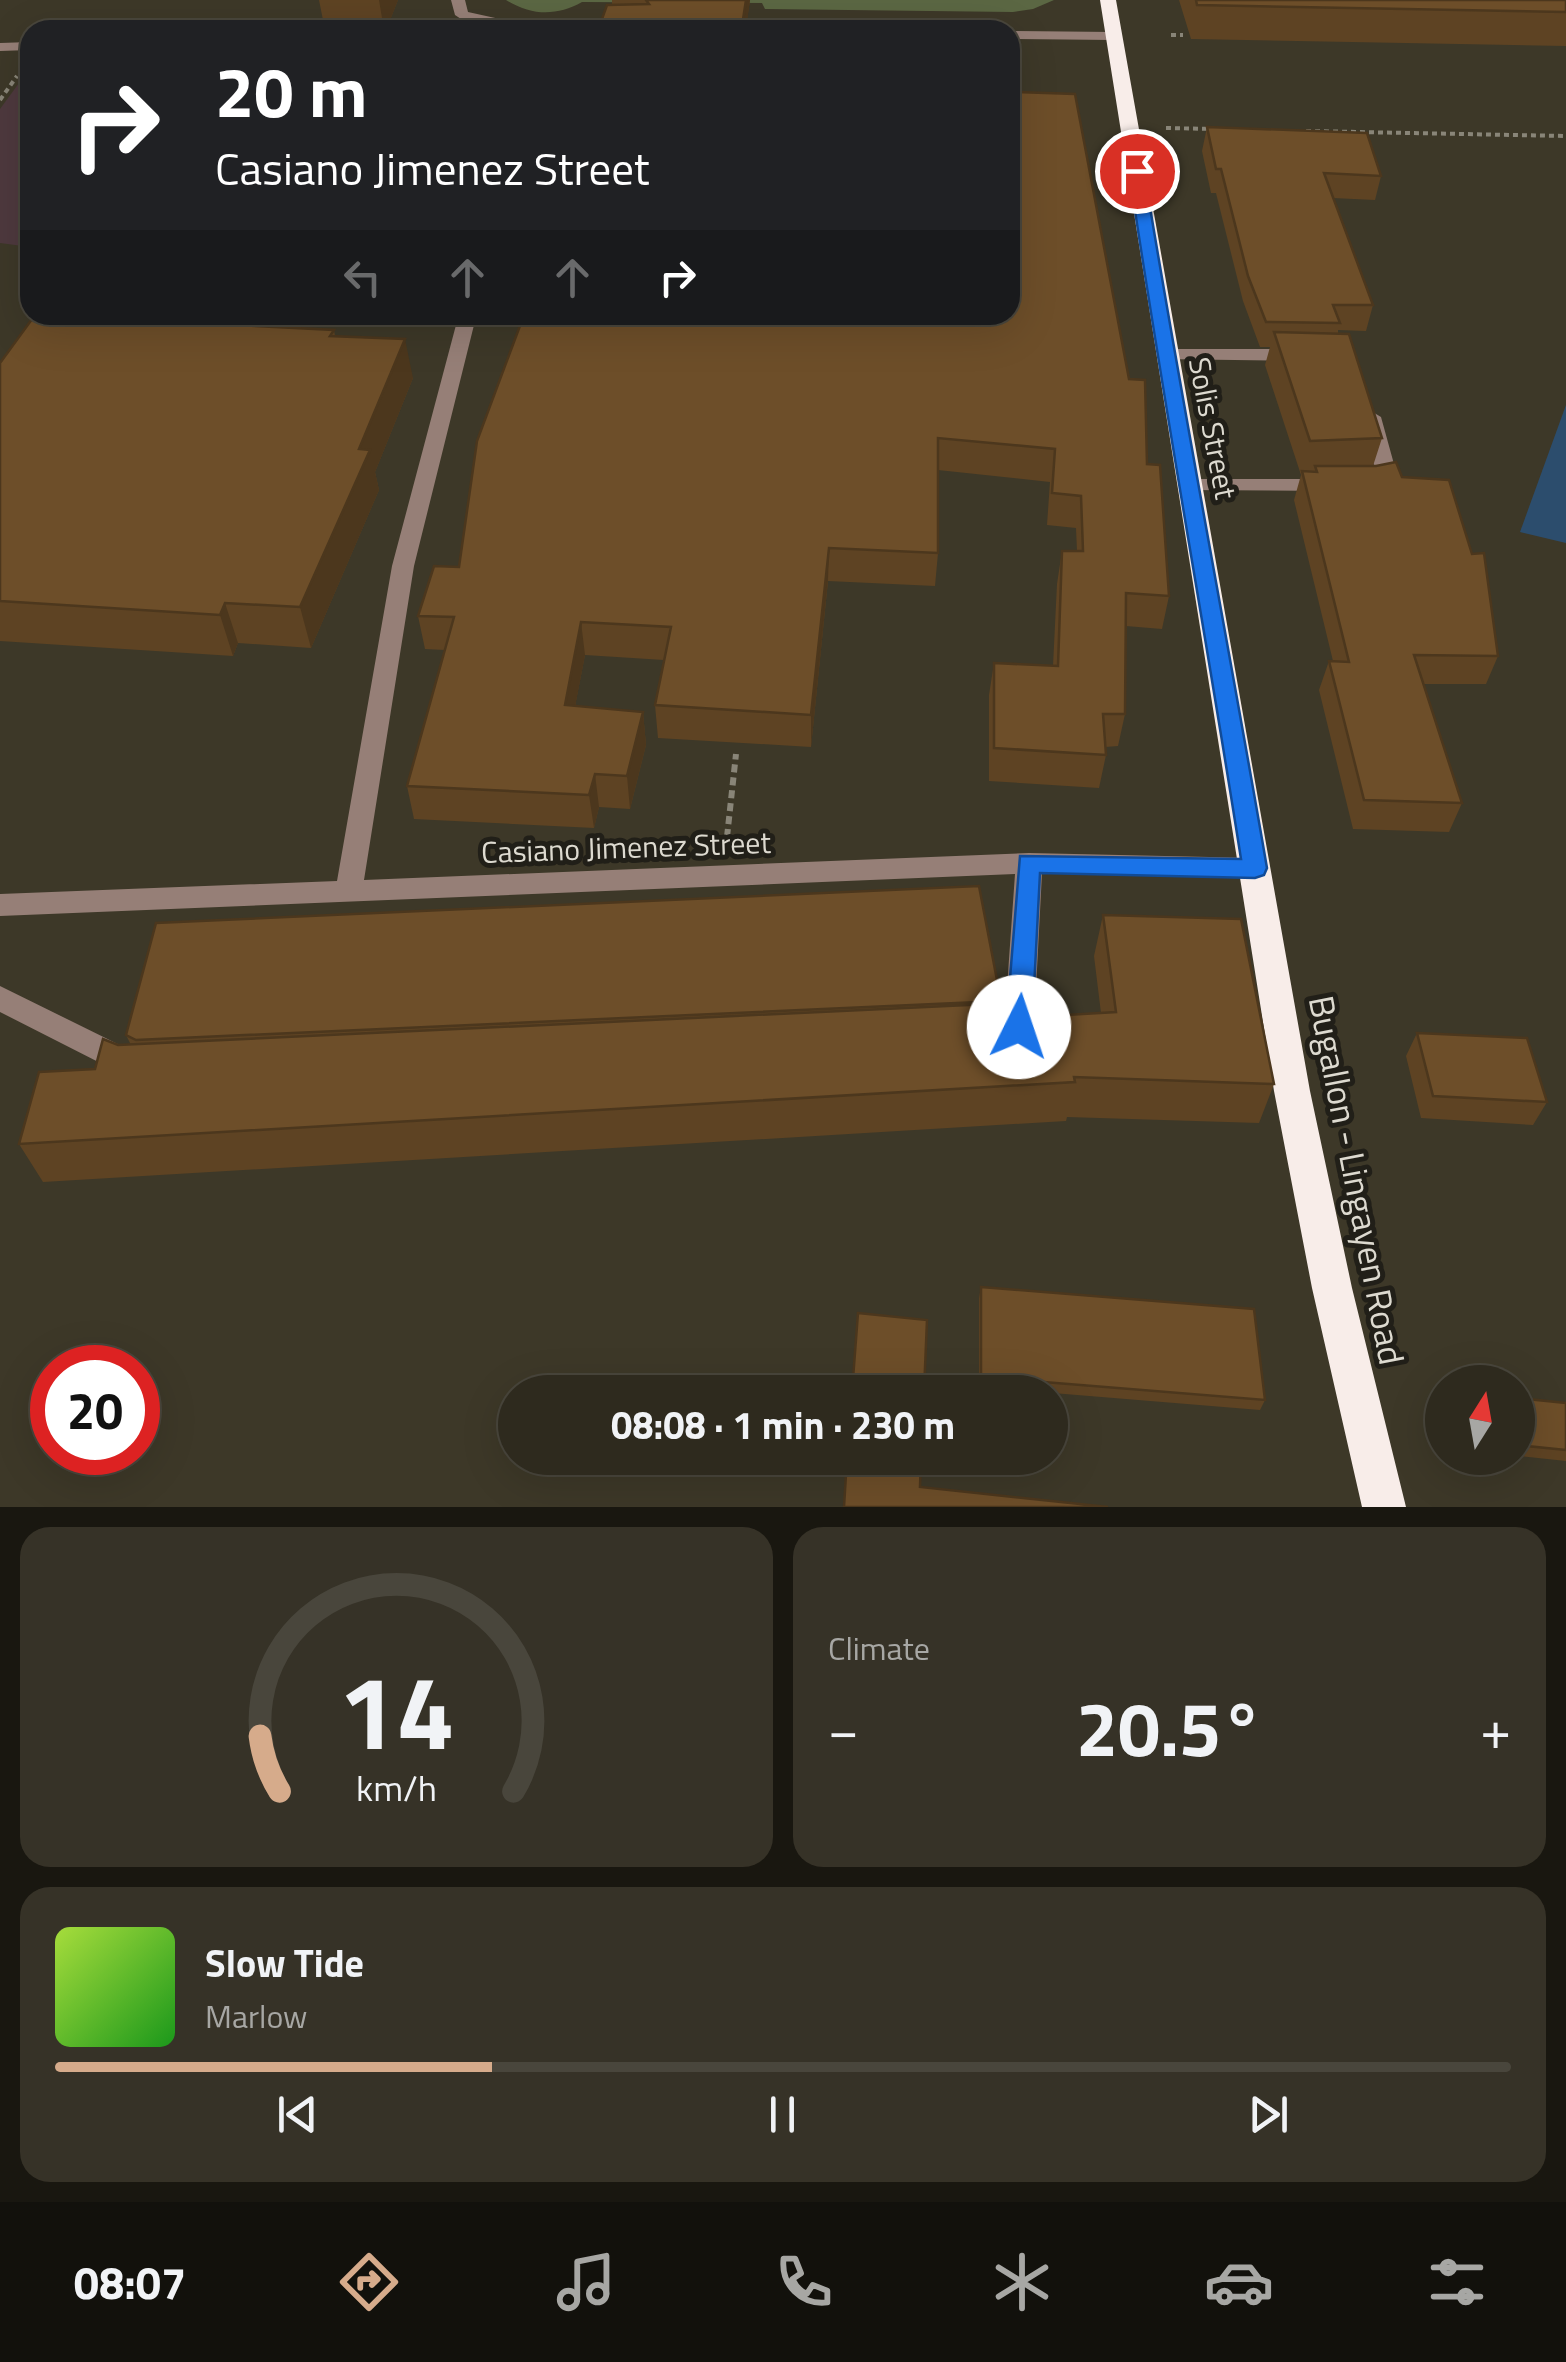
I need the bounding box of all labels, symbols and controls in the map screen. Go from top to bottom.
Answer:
text: 20 m [215,38,368,144]
icon: right [50,60,180,190]
pin [1095,129,1180,214]
text: Casiano Jimenez Street [215,134,650,202]
icon: arrive [1110,144,1165,199]
icon: left [335,250,390,305]
icon: ahead [440,250,495,305]
icon: ahead [545,250,600,305]
icon: right [650,250,705,305]
street label: Solis Street [1177,353,1249,503]
street label: Casiano Jimenez Street [480,819,772,875]
position arrow [967,975,1071,1079]
street label: Bugallon - Lingayen Road [1295,991,1419,1369]
speed limit sign: 20 [30,1345,160,1475]
north arrow [1425,1365,1535,1475]
map controls [1425,1365,1535,1475]
text: 08:08 · 1 min · 230 m [611,1396,955,1454]
text: Climate [828,1624,930,1672]
text: 14 [338,1631,455,1789]
text: 20.5° [1076,1671,1263,1785]
text: − [828,1687,859,1770]
text: + [1480,1687,1511,1770]
text: km/h [356,1760,437,1815]
text: Slow Tide [205,1934,364,1992]
text: Marlow [205,1992,308,2040]
icon: previous [270,2087,325,2142]
icon: pause [755,2087,810,2142]
icon: next [1241,2087,1296,2142]
icon: directions [334,2247,404,2317]
icon: music [551,2247,621,2317]
icon: phone [769,2247,839,2317]
icon: climate [987,2247,1057,2317]
icon: car [1204,2247,1274,2317]
icon: filters [1422,2247,1492,2317]
text: 08:07 [74,2248,186,2316]

